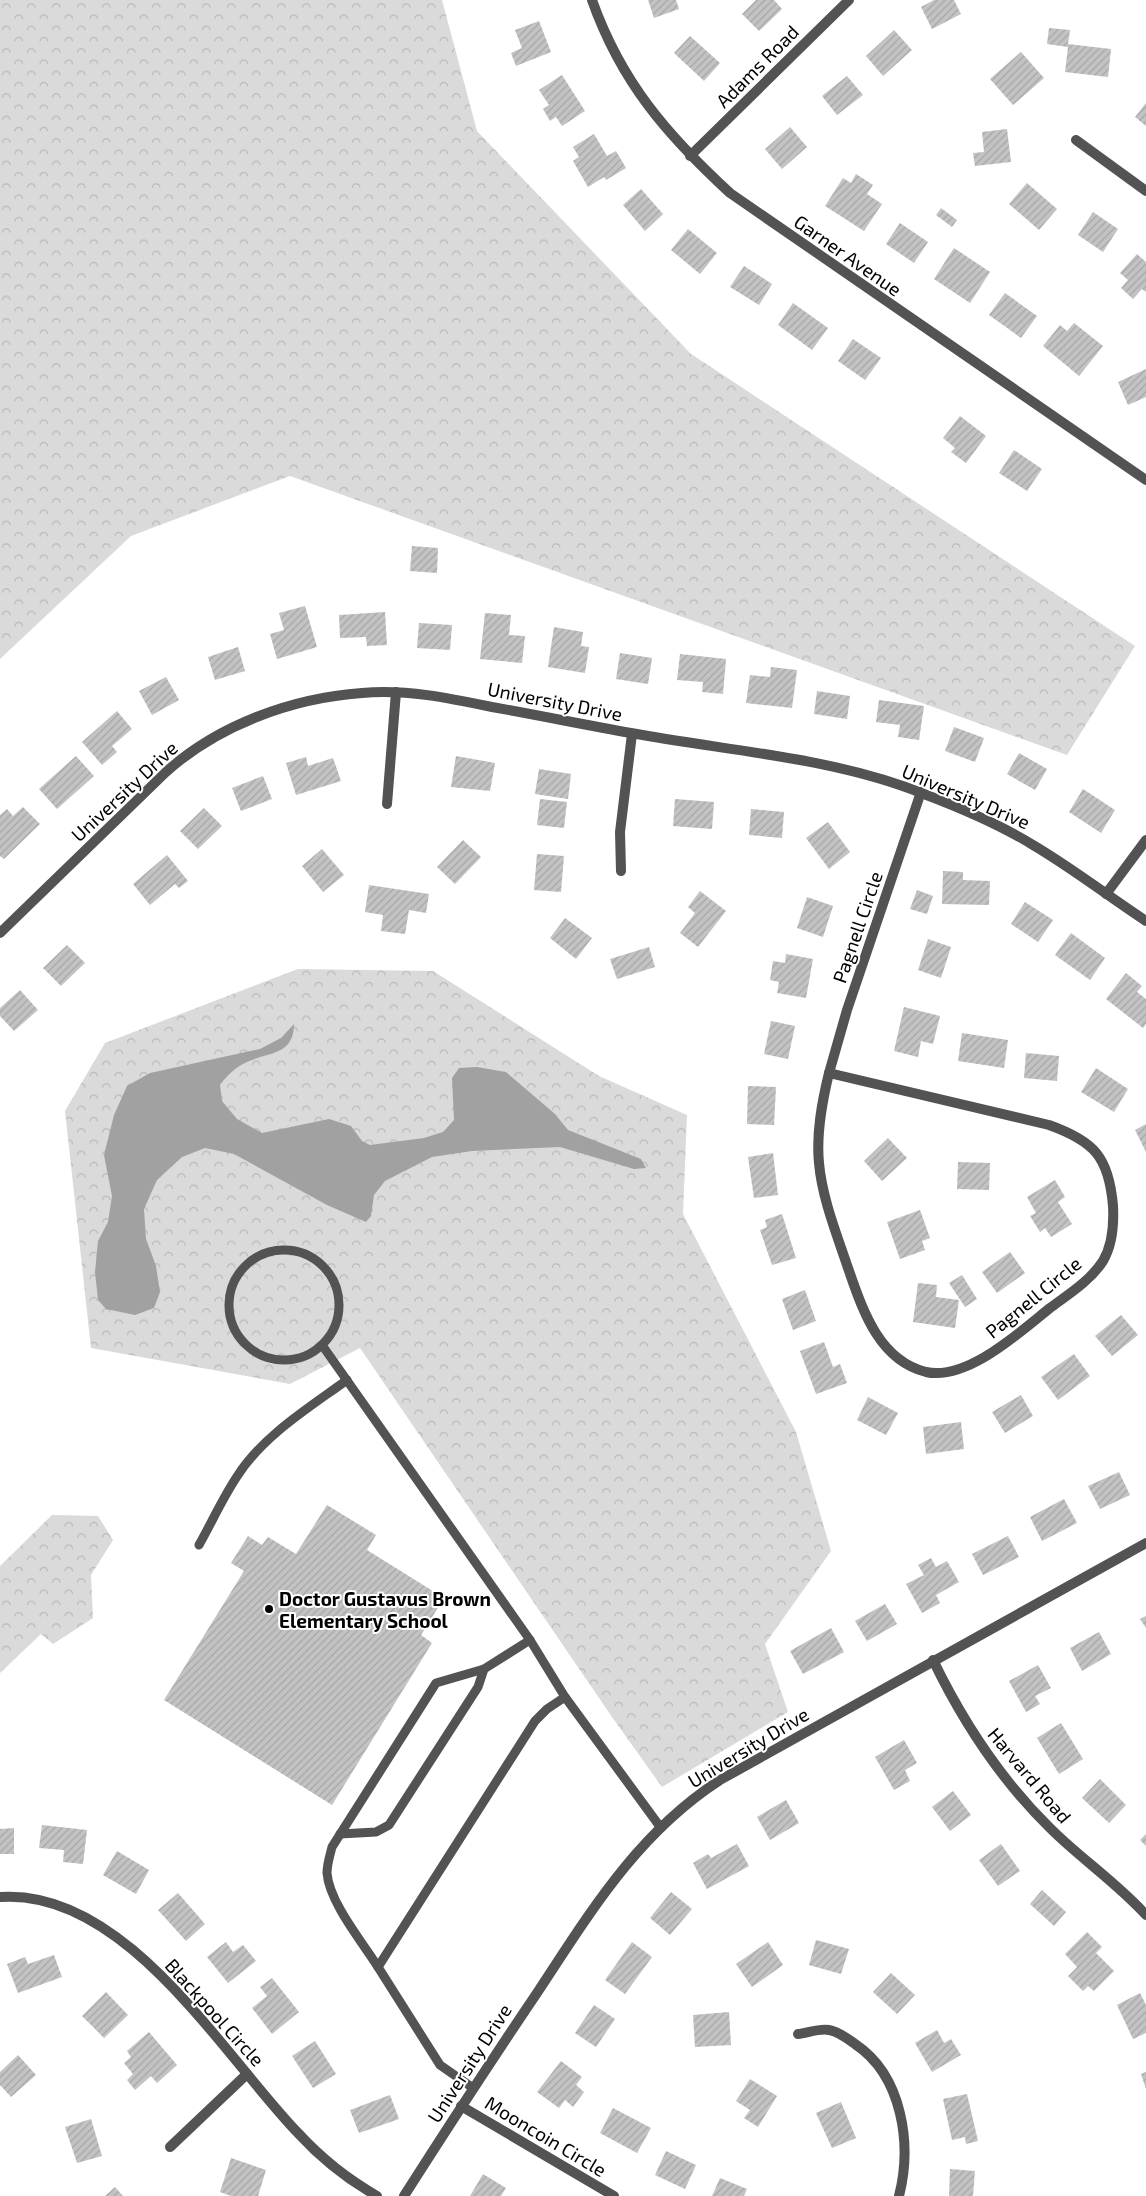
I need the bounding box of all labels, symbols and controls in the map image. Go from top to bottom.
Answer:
street label: Adams Road [711,20,803,112]
street label: Garner Avenue [790,209,906,301]
street label: University Drive [486,677,624,725]
street label: University Drive [66,736,182,846]
street label: University Drive [899,759,1033,833]
street label: Pagnell Circle [827,868,887,986]
street label: Pagnell Circle [980,1251,1086,1343]
place label: Doctor Gustavus Brown Elementary School [279,1587,491,1633]
marker: Doctor Gustavus Brown Elementary School [263,1603,275,1615]
street label: University Drive [683,1702,813,1792]
street label: Harvard Road [983,1723,1077,1827]
street label: Blackpool Circle [161,1953,269,2071]
street label: University Drive [422,1999,516,2127]
street label: Mooncoin Circle [481,2091,611,2181]

